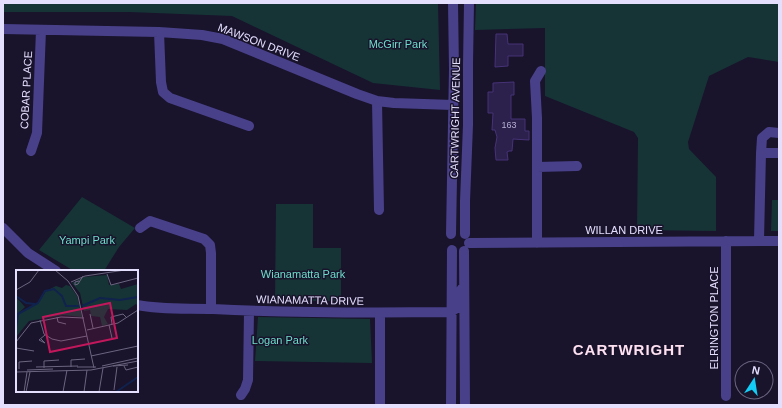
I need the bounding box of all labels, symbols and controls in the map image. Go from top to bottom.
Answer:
street label: MAWSON DRIVE [216,21,302,63]
park label: McGirr Park [369,38,428,50]
street label: COBAR PLACE [18,51,34,129]
street label: CARTWRIGHT AVENUE [448,57,462,179]
house number: 163 [501,120,517,130]
street label: WILLAN DRIVE [585,224,663,236]
park label: Yampi Park [59,234,116,246]
street label: ELRINGTON PLACE [708,266,720,370]
park label: Wianamatta Park [261,268,346,280]
inset map [16,270,138,392]
street label: WIANAMATTA DRIVE [256,293,364,307]
park label: Logan Park [252,334,309,346]
district label: CARTWRIGHT [573,341,685,358]
north arrow [734,360,774,400]
text: N [751,364,761,377]

